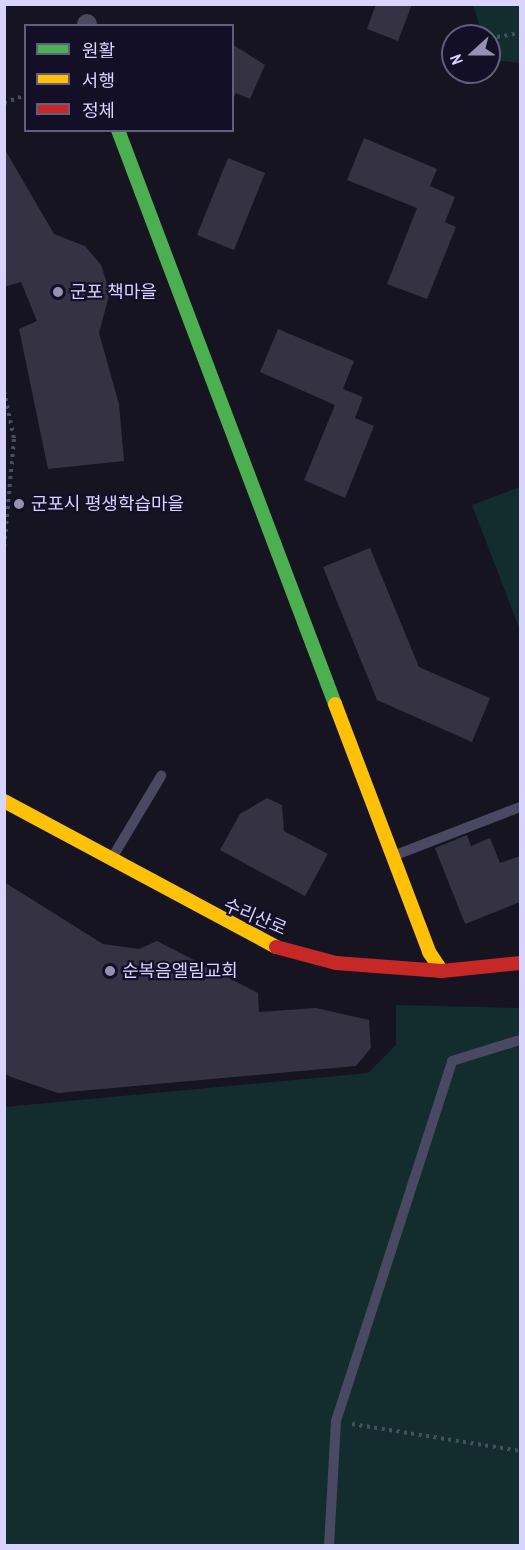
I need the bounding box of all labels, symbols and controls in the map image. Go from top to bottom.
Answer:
legend [24,24,234,132]
north arrow [441,24,501,84]
text: 원활 [82,38,115,63]
text: N [444,51,468,68]
text: 서행 [82,68,115,93]
text: 정체 [82,98,115,123]
place label: 군포 책마을 [70,281,157,303]
marker: 군포 책마을 [51,285,65,299]
place label: 군포시 평생학습마을 [31,493,184,515]
marker: 군포시 평생학습마을 [12,497,26,511]
street label: 수리산로 [220,894,290,940]
place label: 순복음엘림교회 [122,960,238,982]
marker: 순복음엘림교회 [103,964,117,978]

